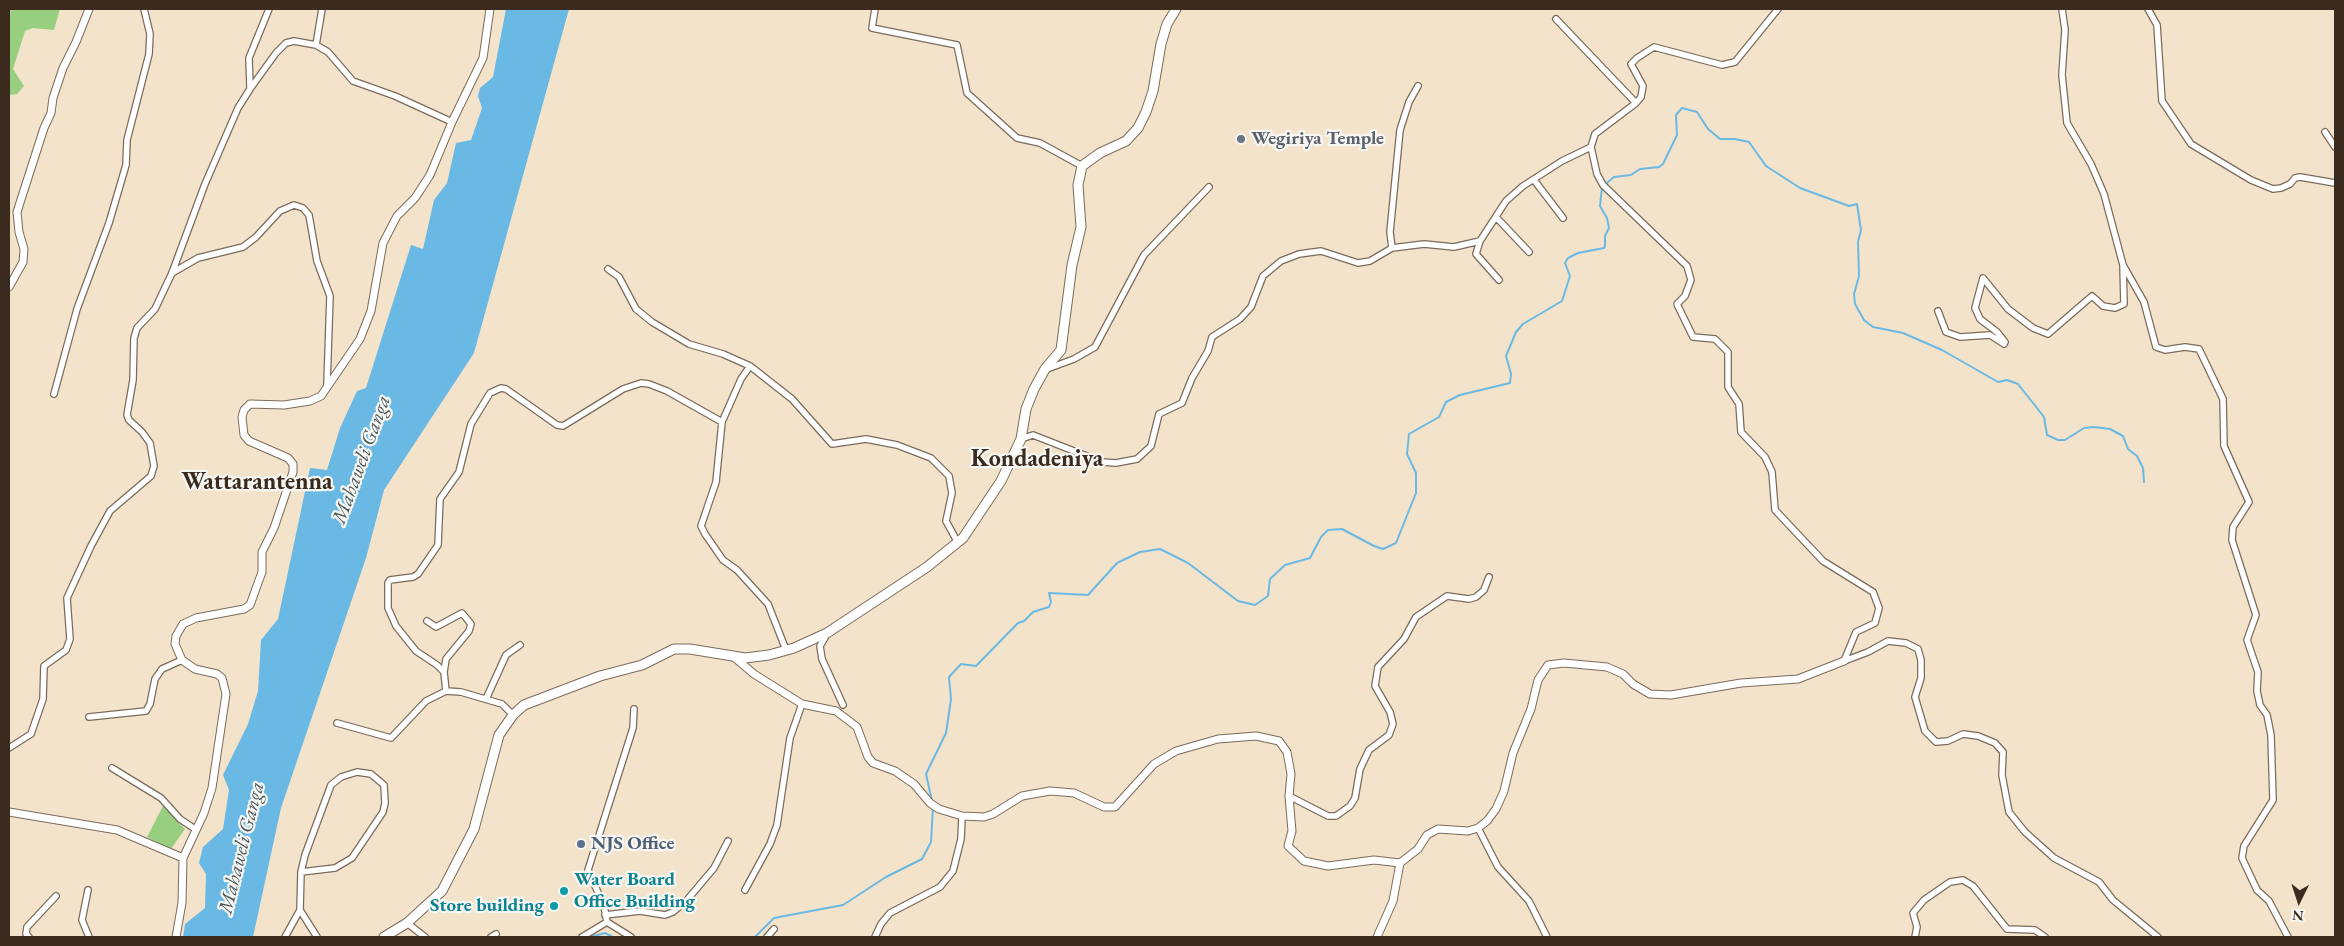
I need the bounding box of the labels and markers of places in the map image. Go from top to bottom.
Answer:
place label: Wegiriya Temple [1251,128,1384,150]
marker: Wegiriya Temple [1235,133,1247,145]
place label: NJS Office [591,833,674,855]
marker: NJS Office [575,838,587,850]
place label: Water Board Office Building [574,869,695,913]
marker: Water Board Office Building [558,885,570,897]
place label: Store building [430,895,544,917]
marker: Store building [548,900,560,912]

